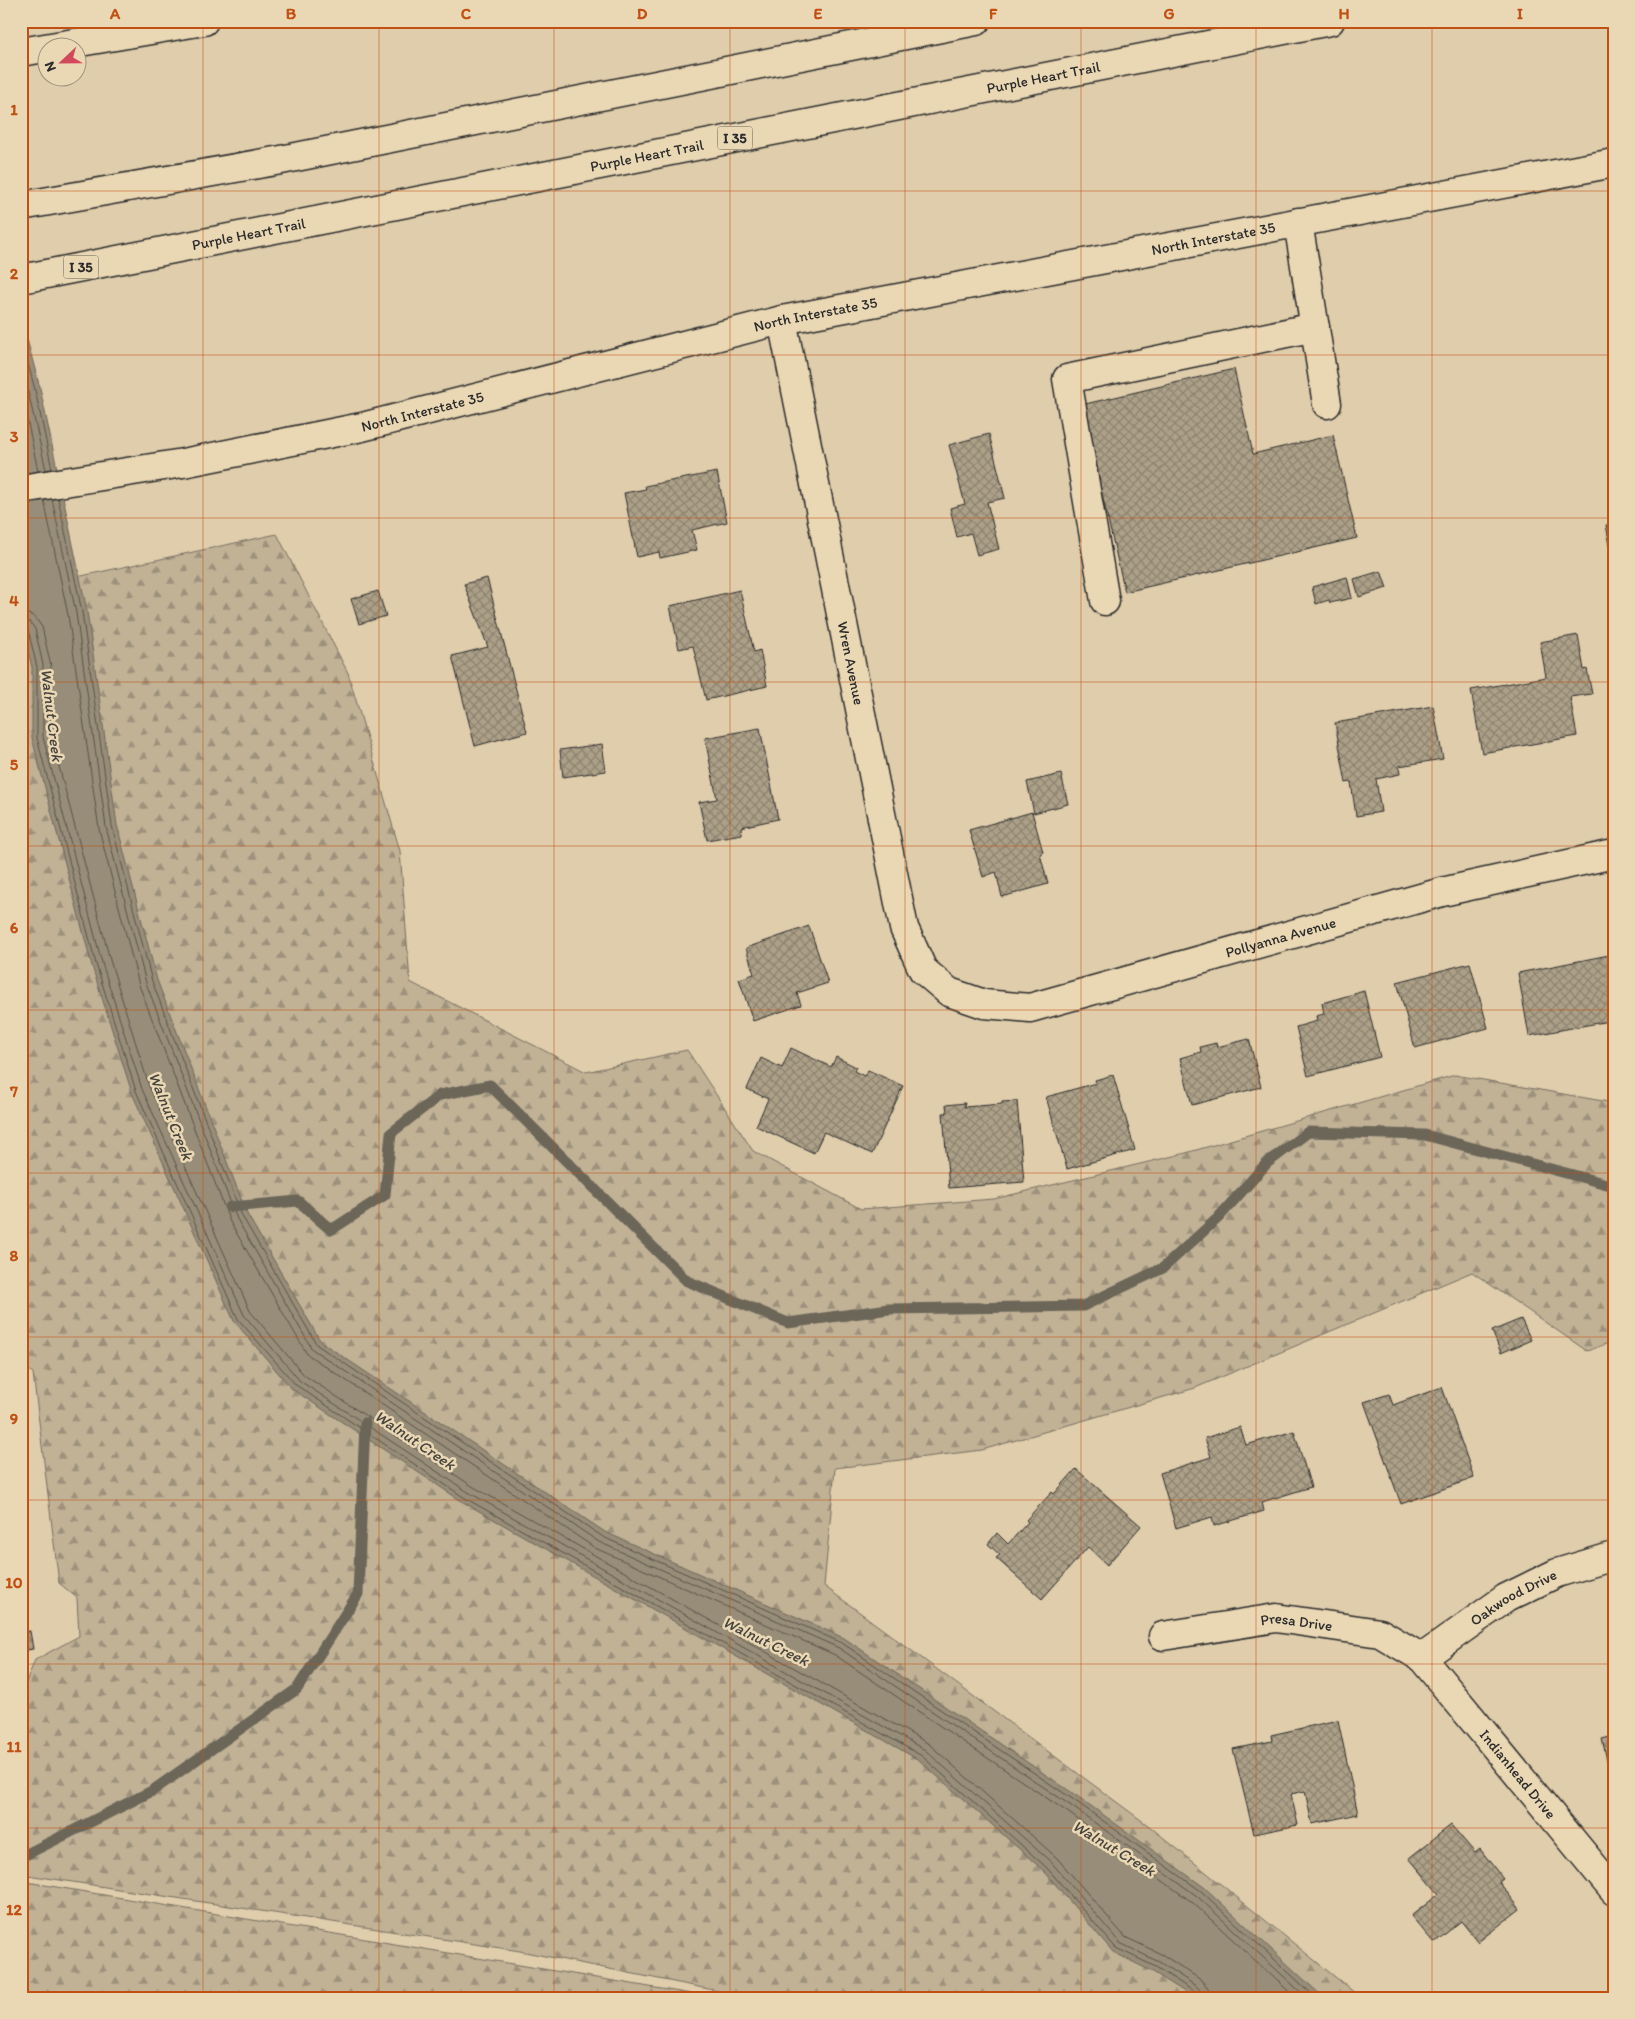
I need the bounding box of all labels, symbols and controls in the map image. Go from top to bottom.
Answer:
text: A [109,4,121,23]
text: B [286,4,297,23]
text: C [461,4,472,23]
text: D [637,4,648,23]
text: E [814,4,823,23]
text: F [989,4,998,23]
text: G [1163,4,1175,23]
text: H [1338,4,1350,23]
text: I [1517,4,1523,23]
north arrow [38,38,88,88]
street label: Purple Heart Trail [985,57,1102,97]
text: N [41,59,60,74]
text: 1 [10,100,18,119]
road number: I 35 [718,126,752,150]
street label: Purple Heart Trail [589,136,706,176]
street label: Purple Heart Trail [190,214,308,254]
street label: North Interstate 35 [1150,218,1277,259]
road number: I 35 [64,256,98,278]
text: 2 [10,264,19,283]
street label: North Interstate 35 [752,293,879,336]
street label: North Interstate 35 [359,387,486,436]
text: 3 [10,427,19,446]
text: 4 [9,591,19,610]
street label: Wren Avenue [834,620,868,707]
water label: Walnut Creek [37,668,67,763]
text: 5 [10,755,19,774]
street label: Pollyanna Avenue [1223,913,1338,962]
text: 6 [10,918,19,937]
water label: Walnut Creek [145,1069,198,1163]
text: 7 [9,1082,18,1101]
text: 8 [10,1246,19,1265]
water label: Walnut Creek [371,1406,459,1474]
text: 9 [10,1409,18,1428]
street label: Oakwood Drive [1467,1566,1560,1630]
text: 10 [5,1573,23,1592]
street label: Presa Drive [1259,1609,1334,1635]
water label: Walnut Creek [720,1612,813,1670]
street label: Indianhead Drive [1476,1726,1560,1823]
text: 11 [7,1737,22,1756]
water label: Walnut Creek [1069,1816,1159,1880]
text: 12 [6,1900,23,1919]

